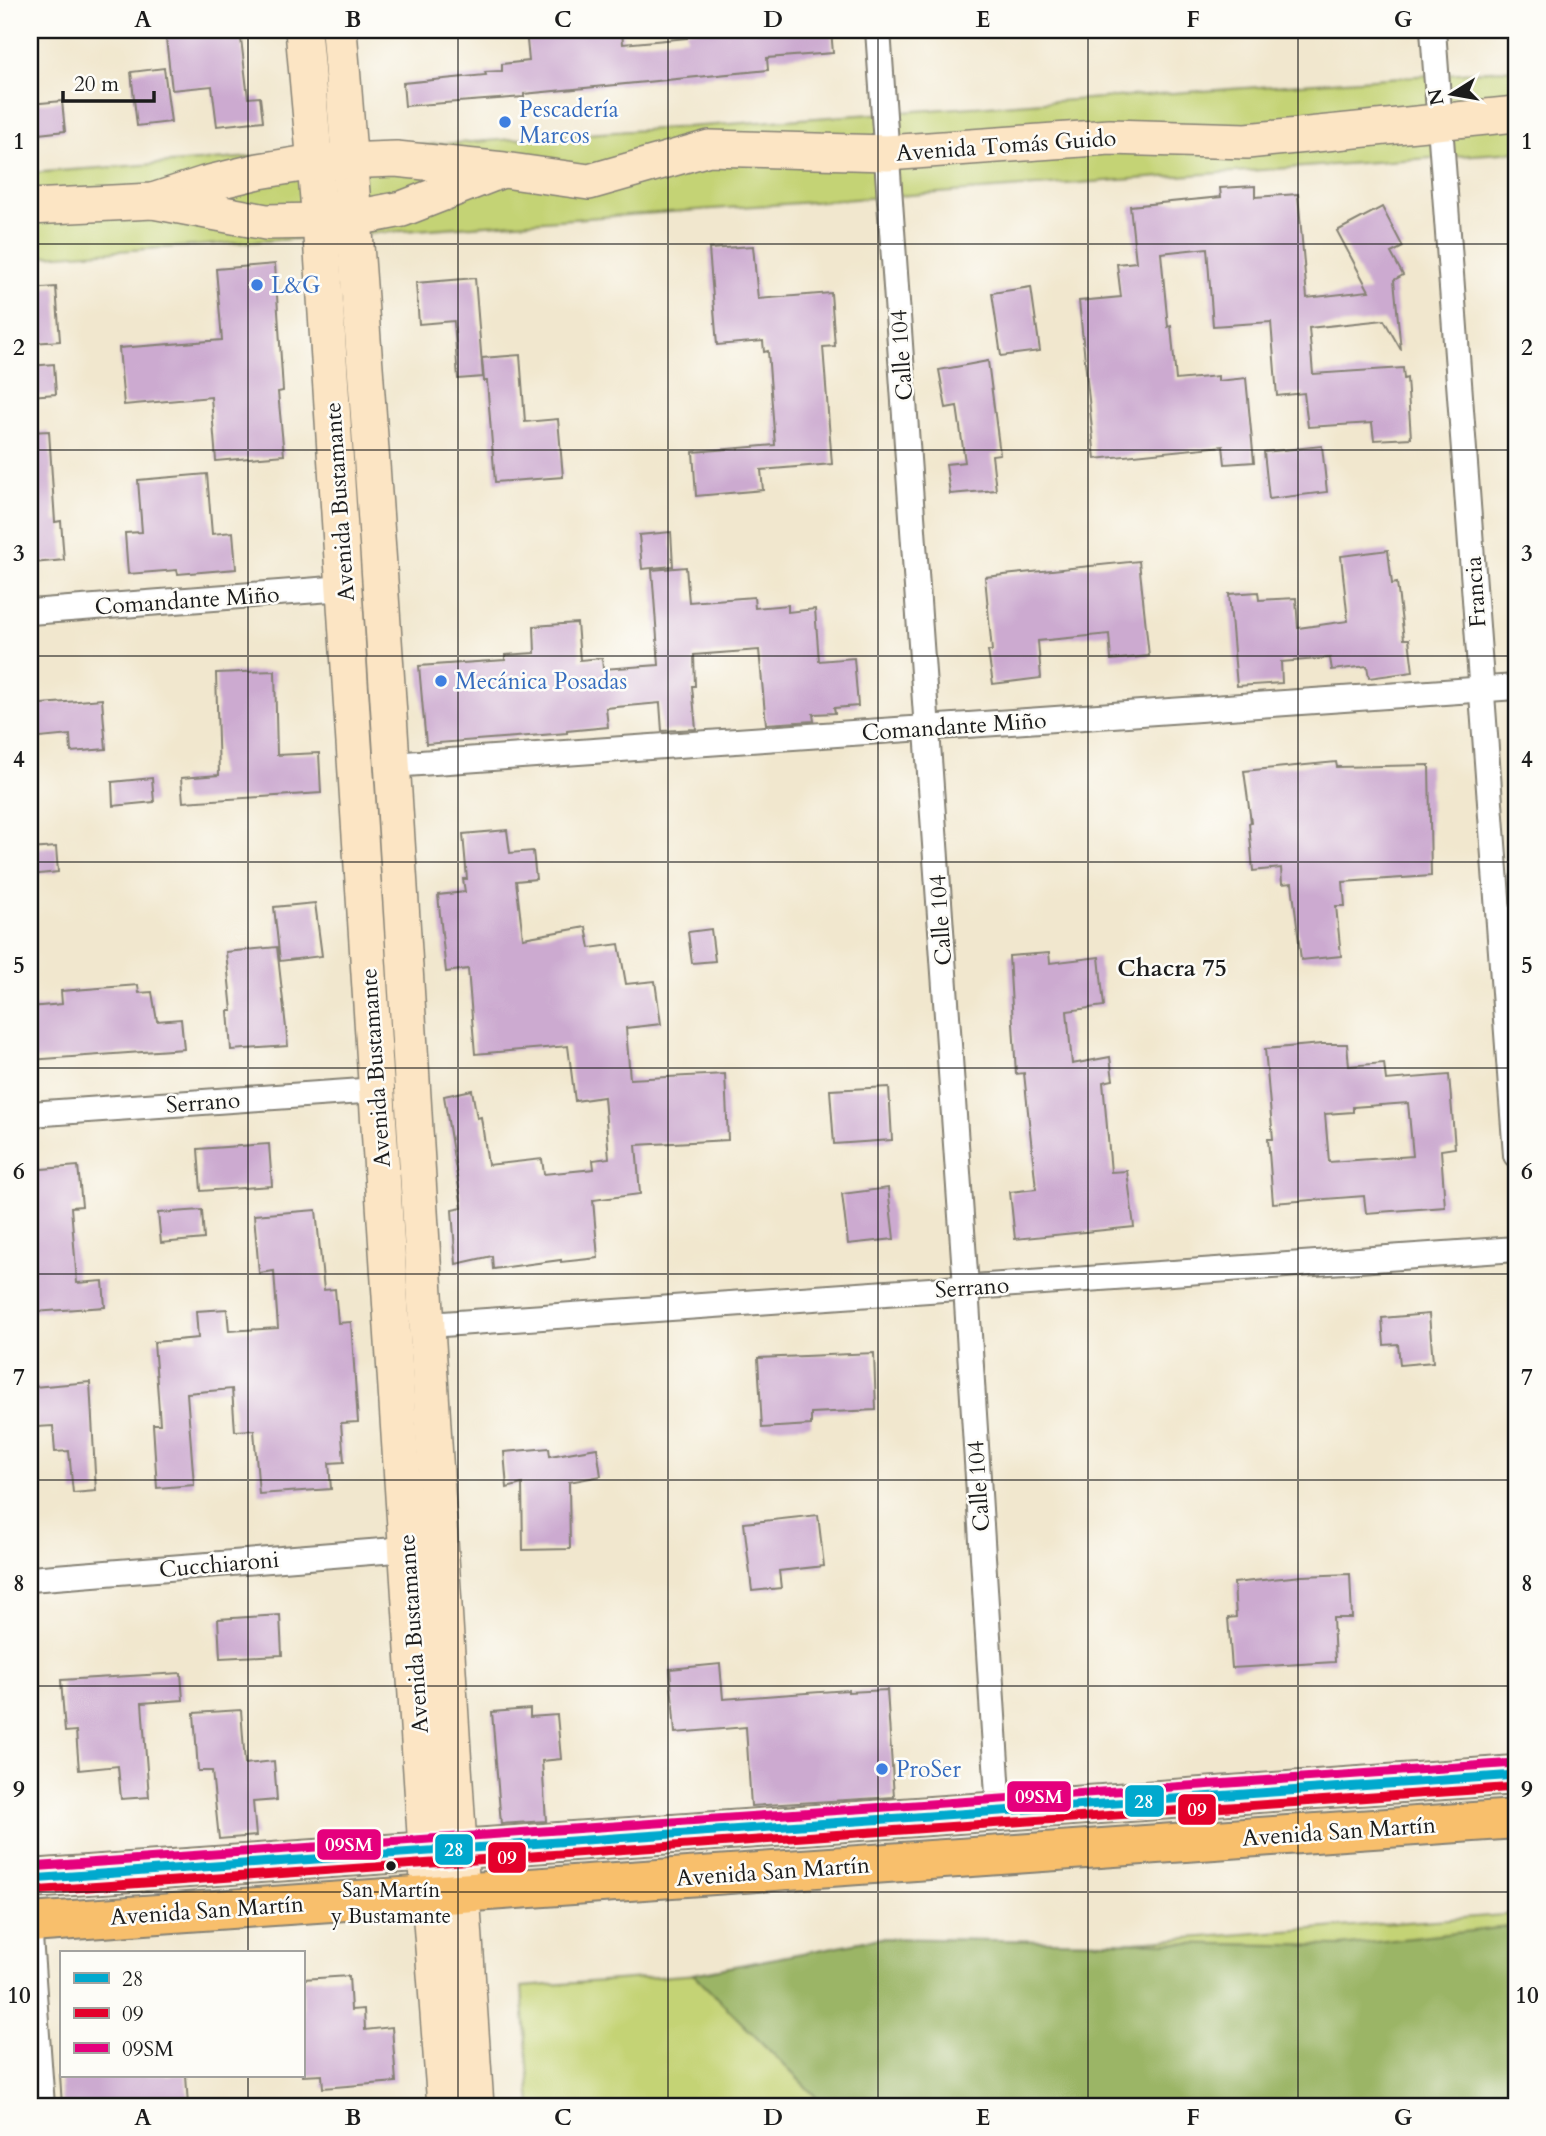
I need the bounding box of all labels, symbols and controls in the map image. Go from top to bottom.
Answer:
text: A [134,4,152,35]
text: B [345,4,361,35]
text: C [554,4,572,35]
text: D [763,4,783,35]
text: E [976,4,990,35]
text: F [1186,4,1200,35]
text: G [1394,4,1413,35]
scale bar [63,60,154,104]
north arrow [1416,60,1486,130]
text: 20 m [74,70,119,99]
text: N [1422,86,1451,108]
place label: Pescadería Marcos [519,94,619,151]
marker: Pescadería Marcos [497,114,513,130]
street label: Avenida Tomás Guido [895,122,1117,169]
text: 1 [13,126,25,157]
text: 1 [1521,126,1533,157]
place label: L&G [271,270,320,301]
marker: L&G [249,277,265,293]
street label: Calle 104 [883,308,920,402]
text: 2 [13,332,25,363]
text: 2 [1521,332,1533,363]
street label: Avenida Bustamante [317,401,362,603]
text: 3 [13,538,25,569]
text: 3 [1521,538,1533,569]
street label: Francia [1458,555,1493,629]
street label: Comandante Miño [94,579,281,622]
place label: Mecánica Posadas [455,666,627,697]
marker: Mecánica Posadas [433,673,449,689]
street label: Comandante Miño [861,705,1048,748]
text: 4 [13,744,25,775]
text: 4 [1521,744,1533,775]
street label: Calle 104 [922,873,959,967]
text: 5 [13,950,25,981]
text: 5 [1521,950,1533,981]
district label: Chacra 75 [1117,952,1227,985]
street label: Avenida Bustamante [353,967,398,1169]
street label: Serrano [165,1084,241,1121]
text: 6 [13,1156,25,1187]
text: 6 [1521,1156,1533,1187]
street label: Serrano [934,1269,1010,1306]
text: 7 [13,1362,25,1393]
text: 7 [1521,1362,1533,1393]
street label: Calle 104 [960,1439,997,1533]
street label: Avenida Bustamante [391,1533,436,1735]
street label: Cucchiaroni [158,1544,280,1585]
text: 8 [13,1568,25,1599]
text: 8 [1521,1568,1533,1599]
place label: ProSer [896,1754,961,1785]
marker: ProSer [874,1761,890,1777]
text: 9 [13,1774,25,1805]
text: 9 [1521,1774,1533,1805]
line badge: 09SM [1006,1780,1072,1813]
text: 09SM [1015,1784,1064,1810]
line badge: 28 [1124,1784,1165,1818]
text: 28 [1134,1789,1154,1815]
line badge: 09 [1177,1793,1217,1826]
text: 09 [1187,1797,1207,1823]
street label: Avenida San Martín [1241,1809,1437,1854]
line badge: 09SM [316,1828,382,1861]
text: 09SM [325,1832,374,1858]
line badge: 28 [434,1833,474,1866]
text: 28 [444,1837,464,1863]
line badge: 09 [487,1841,527,1874]
text: 09 [497,1845,517,1871]
street label: Avenida San Martín [675,1849,871,1894]
marker: San Martín y Bustamante [384,1859,398,1873]
place label: San Martín y Bustamante [330,1876,451,1931]
street label: Avenida San Martín [109,1888,305,1933]
legend [60,1951,304,2076]
text: 28 [122,1965,144,1994]
text: 10 [7,1980,31,2011]
text: 10 [1515,1980,1539,2011]
text: 09 [122,2000,144,2029]
text: 09SM [122,2035,174,2064]
text: A [134,2102,152,2133]
text: B [345,2102,361,2133]
text: C [554,2102,572,2133]
text: D [763,2102,783,2133]
text: E [976,2102,990,2133]
text: F [1186,2102,1200,2133]
text: G [1394,2102,1413,2133]

